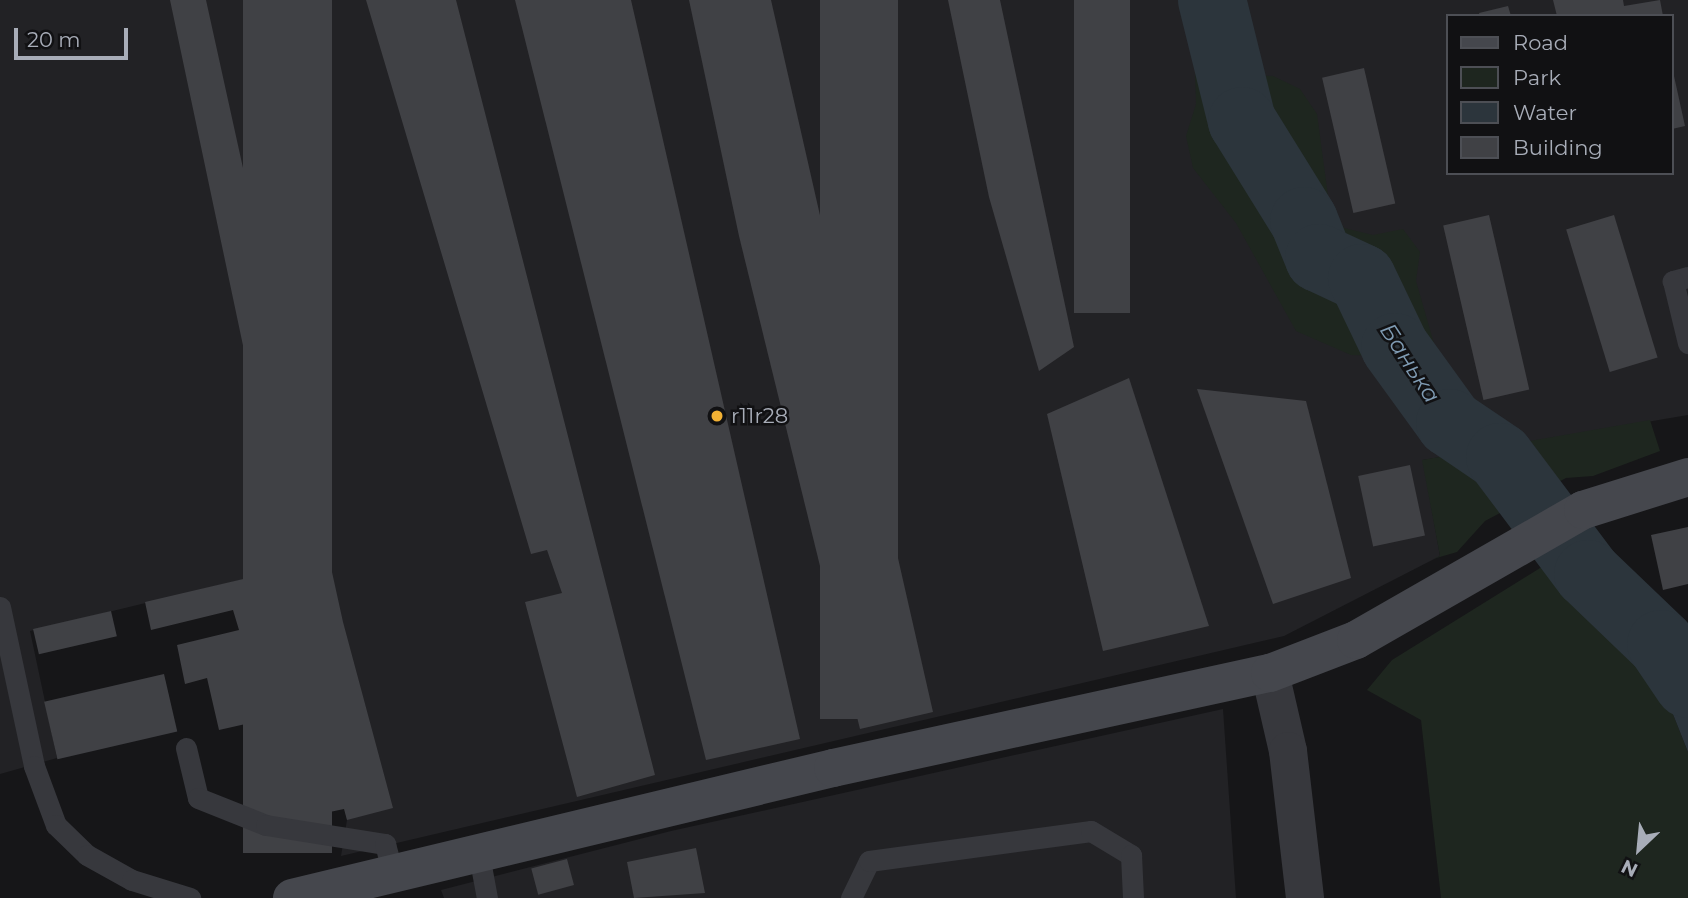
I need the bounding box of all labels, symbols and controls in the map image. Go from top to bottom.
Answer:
scale bar [18,14,131,58]
legend [1446,14,1674,175]
text: 20 m [27,27,81,52]
text: Road [1513,30,1568,55]
text: Park [1513,65,1561,90]
text: Water [1513,100,1577,125]
text: Building [1513,135,1603,160]
water label: Банька [1374,318,1446,408]
place label: r11r28 [731,403,788,429]
marker: r11r28 [709,408,725,424]
north arrow [1604,814,1674,884]
text: N [1618,855,1642,882]

